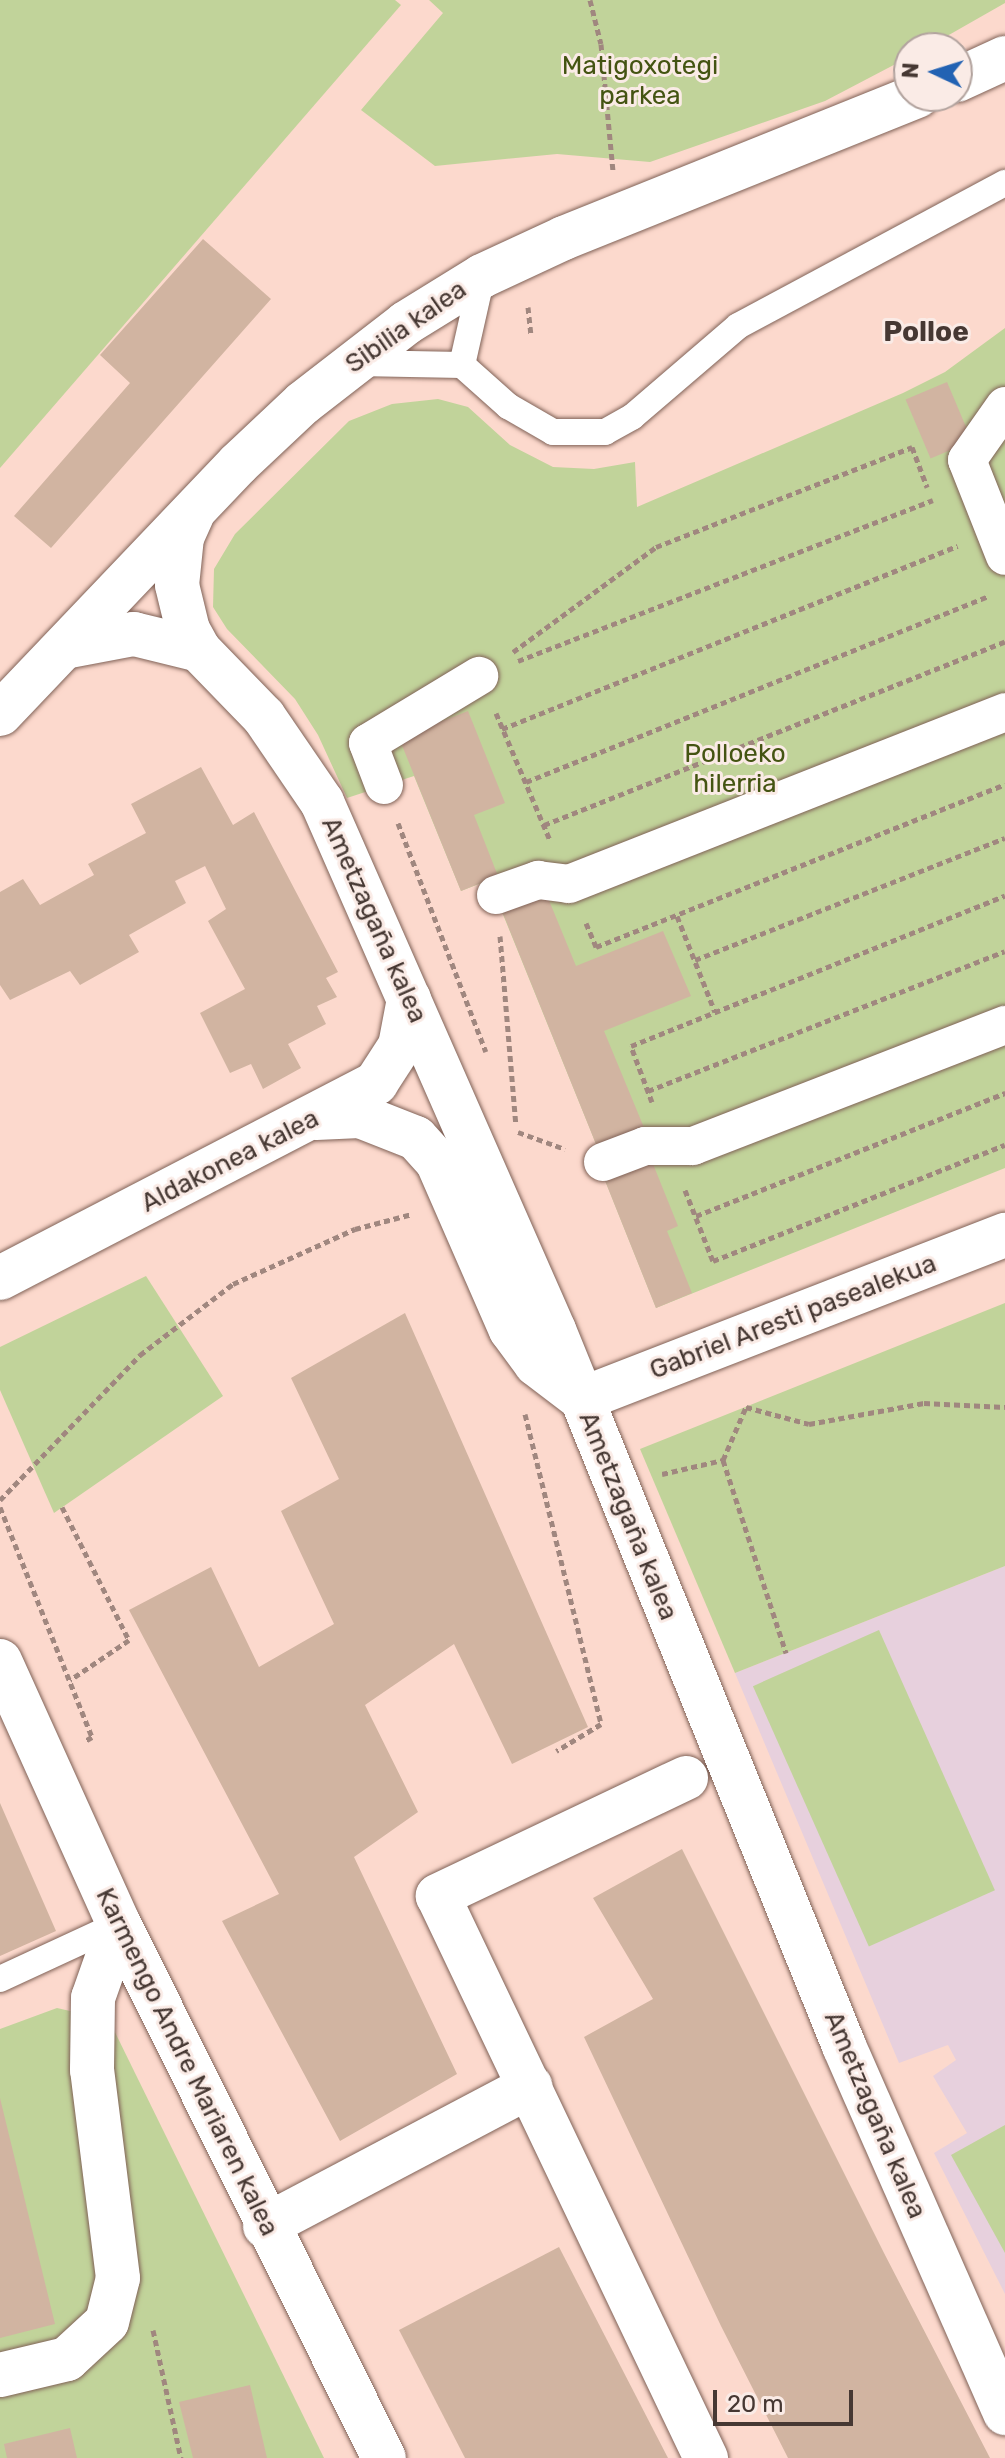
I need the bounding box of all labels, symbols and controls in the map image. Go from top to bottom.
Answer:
north arrow [893,32,973,112]
park label: Matigoxotegi parkea [562,50,718,112]
text: N [897,62,925,79]
street label: Sibilia kalea [340,274,472,380]
district label: Polloe [883,315,969,349]
park label: Polloeko hilerria [684,738,786,800]
street label: Ametzagaña kalea [315,812,433,1028]
street label: Aldakonea kalea [136,1103,324,1219]
street label: Gabriel Aresti pasealekua [645,1248,941,1386]
street label: Ametzagaña kalea [572,1407,684,1625]
street label: Karmengo Andre Mariaren kalea [89,1883,285,2241]
street label: Ametzagaña kalea [817,2007,933,2223]
scale bar [717,2374,857,2424]
text: 20 m [727,2390,784,2418]

